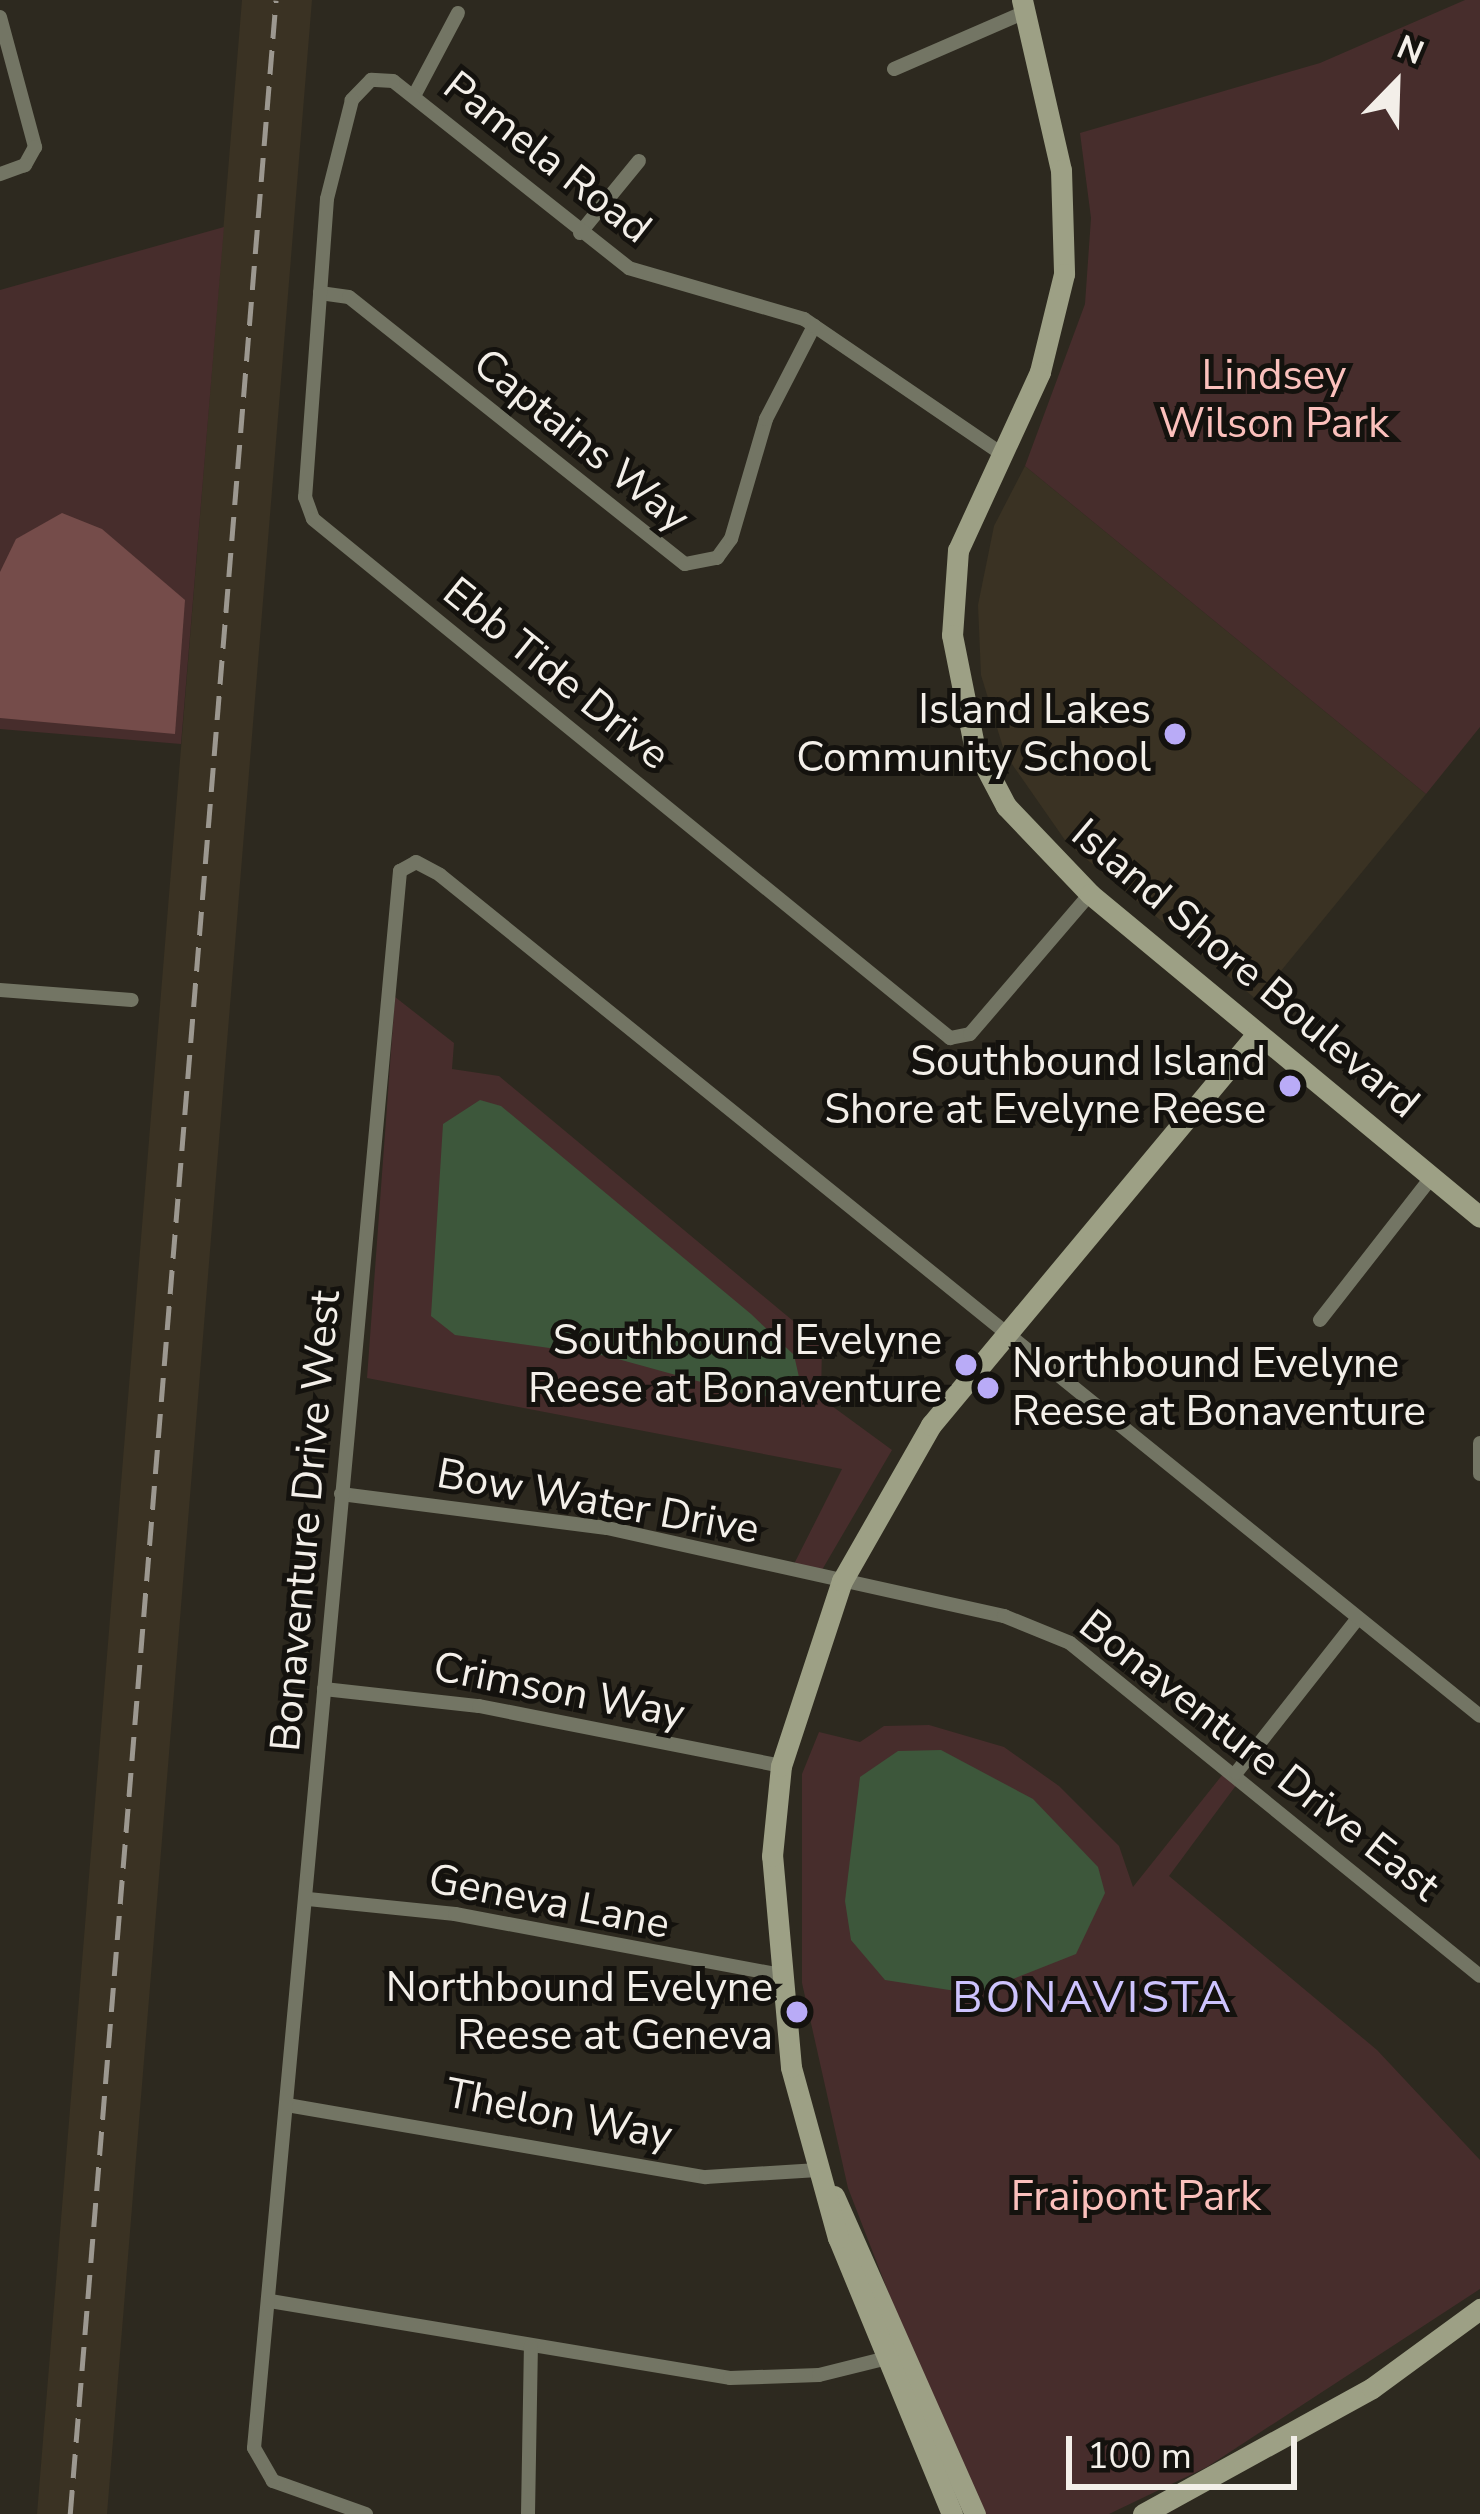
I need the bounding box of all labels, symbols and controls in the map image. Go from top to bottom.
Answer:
north arrow [1336,24,1456,144]
text: N [1390,25,1430,76]
street label: Pamela Road [433,61,661,255]
street label: Captains Way [463,339,699,543]
park label: Lindsey Wilson Park [1159,351,1389,449]
street label: Ebb Tide Drive [433,567,679,781]
place label: Island Lakes Community School [796,685,1151,783]
marker: Island Lakes Community School [1162,721,1188,747]
street label: Island Shore Boulevard [1061,809,1429,1129]
place label: Southbound Island Shore at Evelyne Reese [824,1037,1266,1136]
marker: Southbound Island Shore at Evelyne Reese [1277,1073,1303,1099]
street label: Bonaventure Drive West [261,1288,351,1754]
place label: Southbound Evelyne Reese at Bonaventure [528,1316,942,1414]
place label: Northbound Evelyne Reese at Bonaventure [1012,1339,1426,1438]
marker: Southbound Evelyne Reese at Bonaventure [953,1352,979,1378]
marker: Northbound Evelyne Reese at Bonaventure [975,1375,1001,1401]
street label: Bow Water Drive [433,1449,763,1555]
street label: Bonaventure Drive East [1069,1600,1449,1912]
street label: Crimson Way [429,1642,689,1740]
street label: Geneva Lane [424,1854,674,1950]
place label: Northbound Evelyne Reese at Geneva [386,1963,773,2062]
district label: BONAVISTA [952,1971,1234,2025]
marker: Northbound Evelyne Reese at Geneva [784,1999,810,2025]
street label: Thelon Way [442,2068,676,2162]
park label: Fraipont Park [1011,2172,1261,2222]
scale bar [1072,2412,1303,2486]
text: 100 m [1087,2432,1192,2481]

